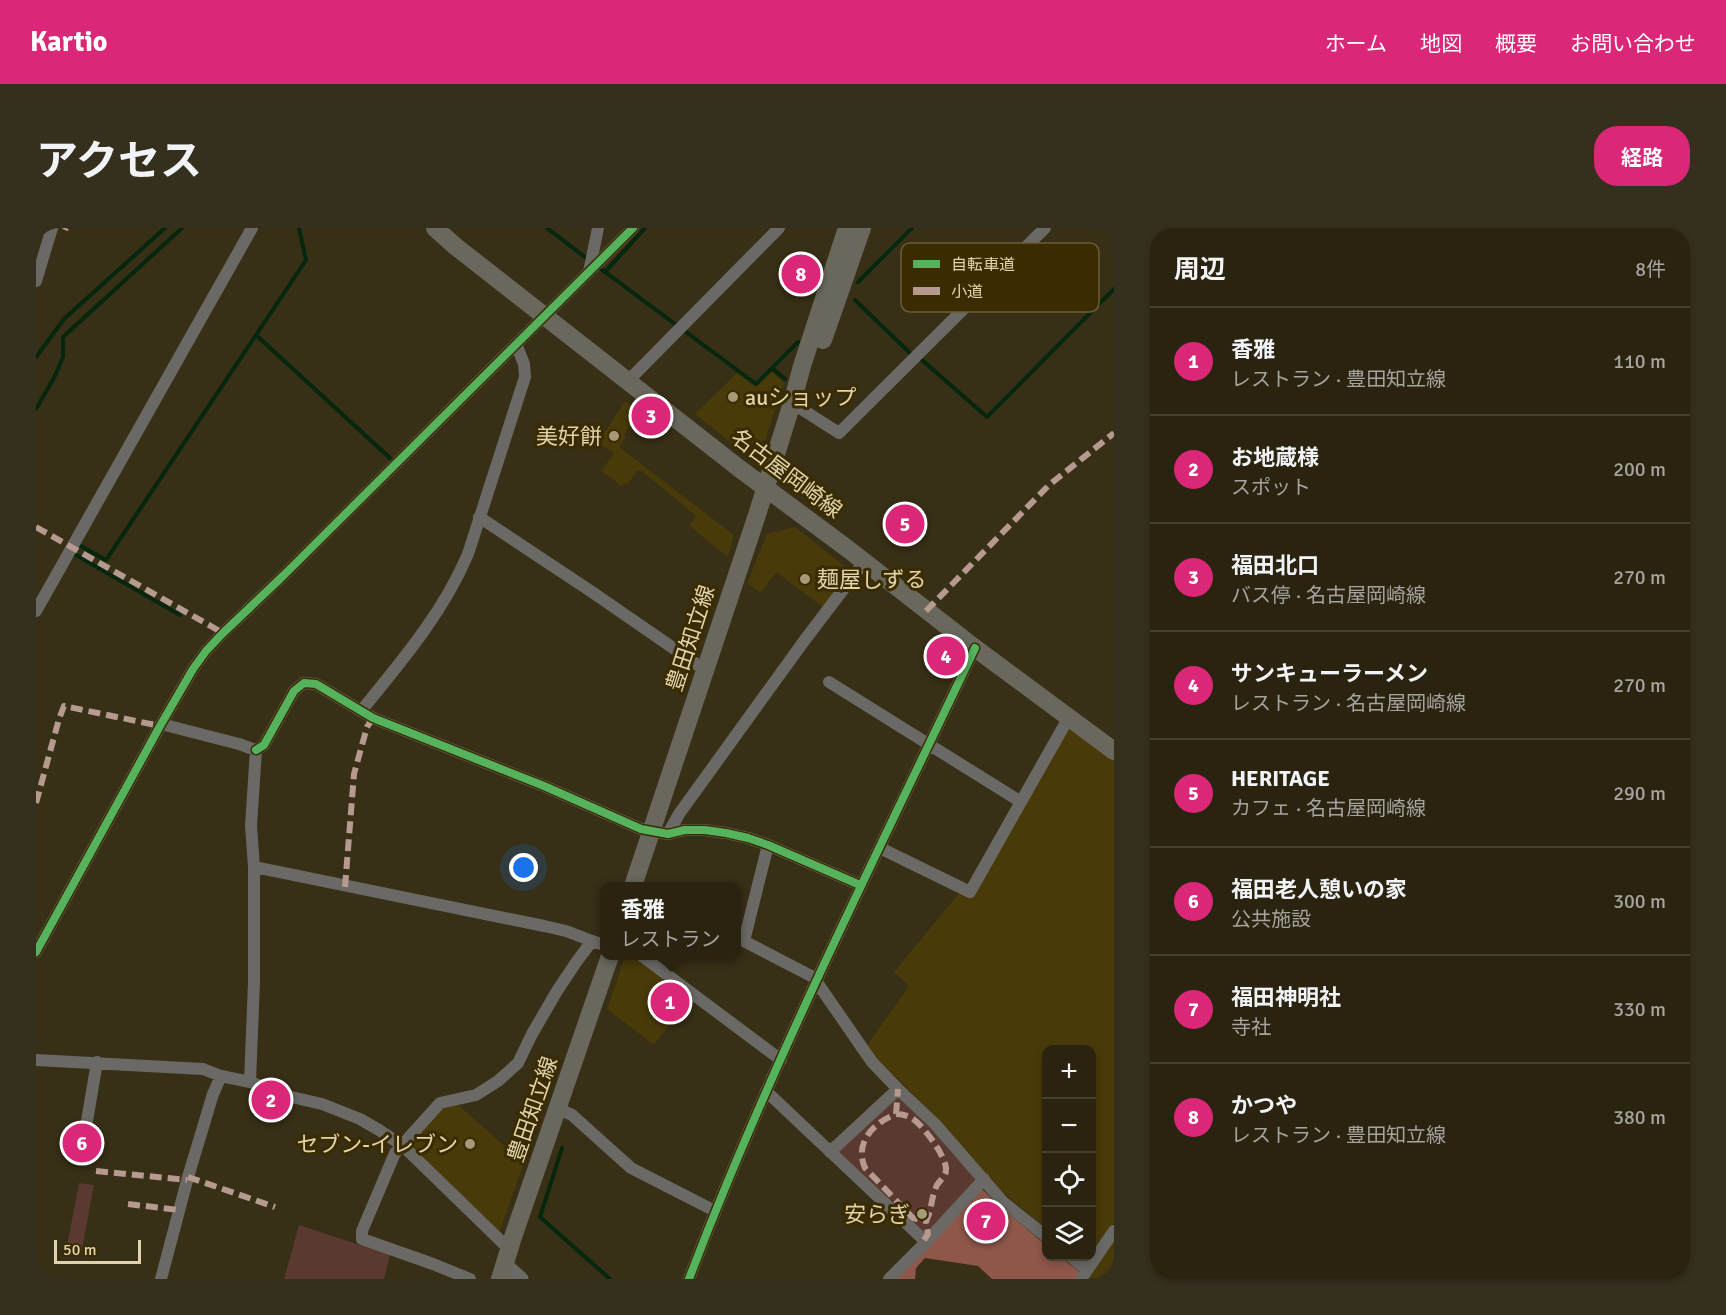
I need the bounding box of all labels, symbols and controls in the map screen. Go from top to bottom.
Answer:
text: Kartio [30,25,107,59]
text: ホーム [1325,31,1387,57]
text: 地図 [1420,31,1462,57]
text: 概要 [1495,31,1537,57]
text: お問い合わせ [1570,31,1696,57]
button: 経路 [1594,126,1690,186]
text: アクセス [36,136,202,187]
legend [901,243,1099,312]
pin: 8 [782,252,820,296]
text: 周辺 [1174,254,1226,286]
text: 自転車道 [951,255,1015,275]
text: 8件 [1635,257,1666,282]
text: 小道 [951,282,983,302]
text: 香雅 [1231,336,1275,363]
text: 1 [1188,349,1199,374]
text: 110 m [1613,349,1666,374]
text: レストラン · 豊田知立線 [1231,367,1446,392]
place label: auショップ [745,384,856,411]
marker: auショップ [726,390,740,404]
pin: 3 [632,394,670,438]
place label: 美好餅 [536,423,602,450]
street label: 名古屋岡崎線 [726,423,848,524]
marker: 美好餅 [607,429,621,443]
text: お地蔵様 [1231,444,1319,471]
text: 2 [1188,457,1199,482]
text: 200 m [1613,457,1666,482]
text: スポット [1231,475,1311,500]
pin: 5 [886,502,924,546]
text: 福田北口 [1231,552,1319,579]
text: 3 [1188,565,1199,590]
text: 270 m [1613,565,1666,590]
place label: 麺屋しずる [817,566,927,593]
marker: 麺屋しずる [798,572,812,586]
street label: 豊田知立線 [661,582,720,695]
text: バス停 · 名古屋岡崎線 [1231,583,1426,608]
pin: 4 [926,634,966,678]
text: サンキューラーメン [1231,660,1428,687]
text: 4 [1188,673,1199,698]
text: 270 m [1613,673,1666,698]
text: レストラン · 名古屋岡崎線 [1231,691,1466,716]
text: HERITAGE [1231,765,1330,792]
text: 5 [1188,781,1199,806]
text: 290 m [1613,781,1666,806]
text: カフェ · 名古屋岡崎線 [1231,796,1426,821]
your location [509,853,538,882]
text: 福田老人憩いの家 [1231,876,1407,903]
popup [600,882,741,960]
text: 6 [1188,889,1199,914]
text: 300 m [1613,889,1666,914]
text: 香雅 [621,896,665,923]
text: 公共施設 [1231,907,1311,932]
text: レストラン [621,927,721,952]
pin: 1 [650,980,690,1024]
text: 福田神明社 [1231,984,1341,1011]
text: 7 [1188,997,1199,1022]
text: 330 m [1613,997,1666,1022]
text: 寺社 [1231,1015,1271,1040]
map controls [1042,1045,1096,1261]
button: + [1042,1045,1096,1099]
street label: 豊田知立線 [502,1053,563,1166]
pin: 2 [252,1078,290,1122]
text: かつや [1231,1092,1297,1119]
button: − [1042,1099,1096,1153]
text: 8 [1188,1105,1199,1130]
text: 380 m [1613,1105,1666,1130]
pin: 6 [62,1120,102,1166]
text: レストラン · 豊田知立線 [1231,1123,1446,1148]
place label: セブン-イレブン [296,1131,458,1158]
marker: セブン-イレブン [463,1137,477,1151]
button: locate [1042,1153,1096,1207]
pin: 7 [966,1198,1006,1244]
place label: 安らぎ [844,1201,910,1228]
marker: 安らぎ [915,1207,929,1221]
button: layers [1042,1207,1096,1261]
scale bar [54,1237,141,1264]
text: 50 m [63,1240,97,1260]

